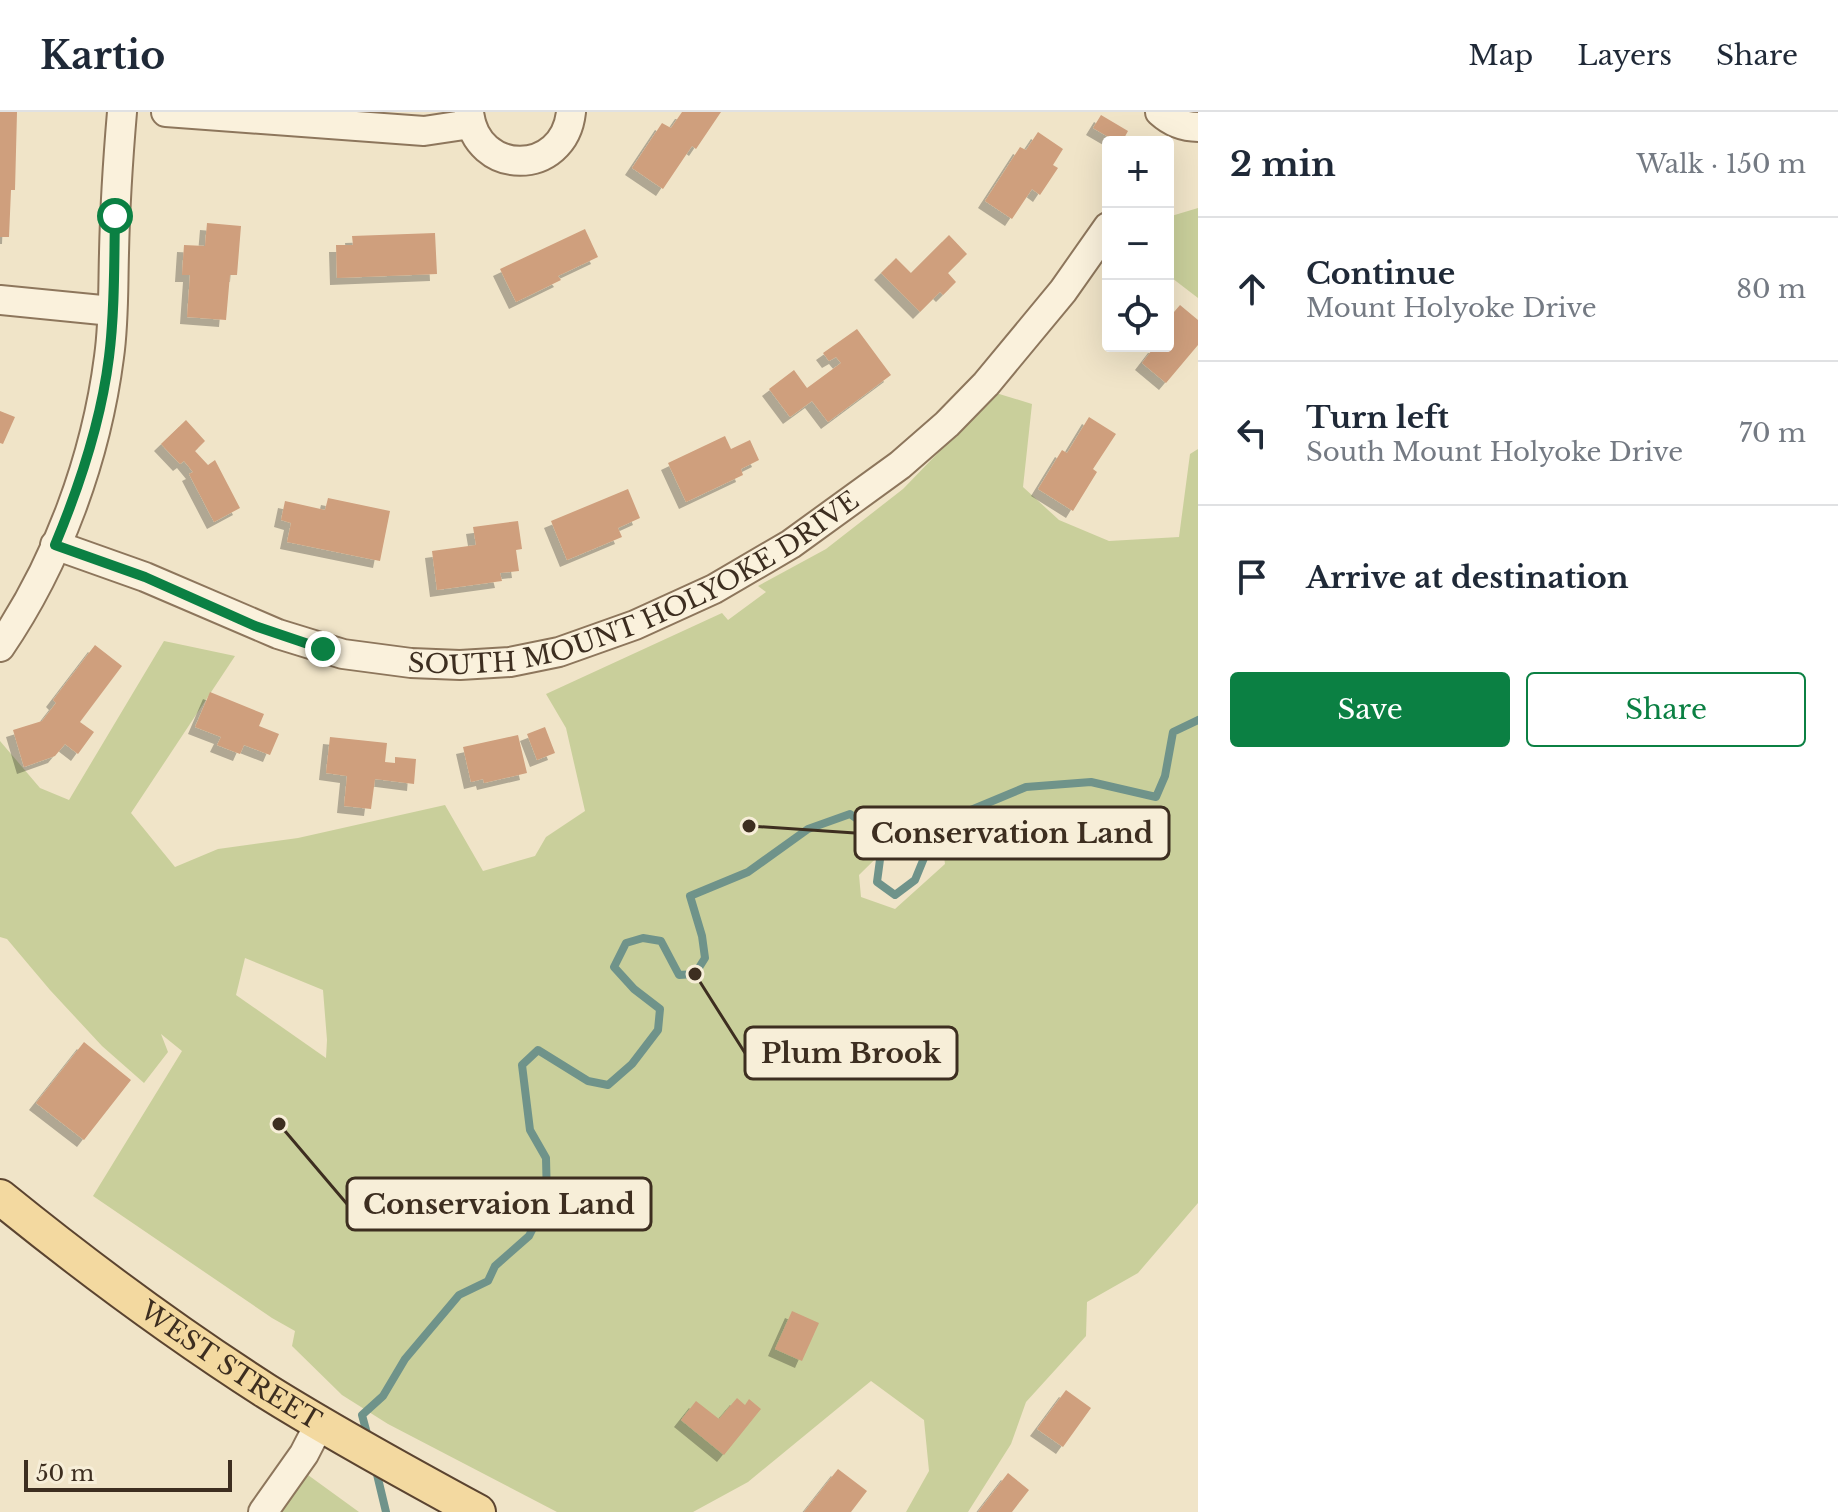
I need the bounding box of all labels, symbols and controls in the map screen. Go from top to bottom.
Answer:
text: Kartio [40,32,165,79]
text: Map [1468,38,1533,73]
text: Layers [1577,38,1672,73]
text: Share [1716,38,1798,73]
map controls [1102,136,1174,352]
button: + [1102,136,1174,208]
text: 2 min [1230,143,1336,185]
text: Walk · 150 m [1637,148,1806,180]
route start [97,198,133,234]
button: − [1102,208,1174,280]
text: Continue [1306,255,1455,292]
icon: ahead [1230,267,1274,311]
text: 80 m [1736,273,1806,305]
button: locate [1102,280,1174,352]
text: Mount Holyoke Drive [1306,292,1597,324]
text: Turn left [1306,399,1449,436]
icon: left [1230,411,1274,455]
text: 70 m [1739,417,1806,449]
text: South Mount Holyoke Drive [1306,436,1683,468]
street label: SOUTH MOUNT HOLYOKE DRIVE [407,484,865,682]
icon: arrive [1230,555,1274,599]
text: Arrive at destination [1306,559,1629,596]
route end [305,631,341,667]
button: Save [1230,672,1510,747]
button: Share [1526,672,1806,747]
callout: Conservation Land [855,807,1169,859]
text: Conservation Land [871,816,1153,851]
callout: Plum Brook [745,1027,957,1079]
text: Plum Brook [761,1036,941,1071]
callout: Conservaion Land [347,1178,651,1230]
text: Conservaion Land [363,1187,635,1222]
street label: WEST STREET [133,1294,327,1437]
scale bar [24,1456,232,1492]
text: 50 m [36,1460,94,1487]

